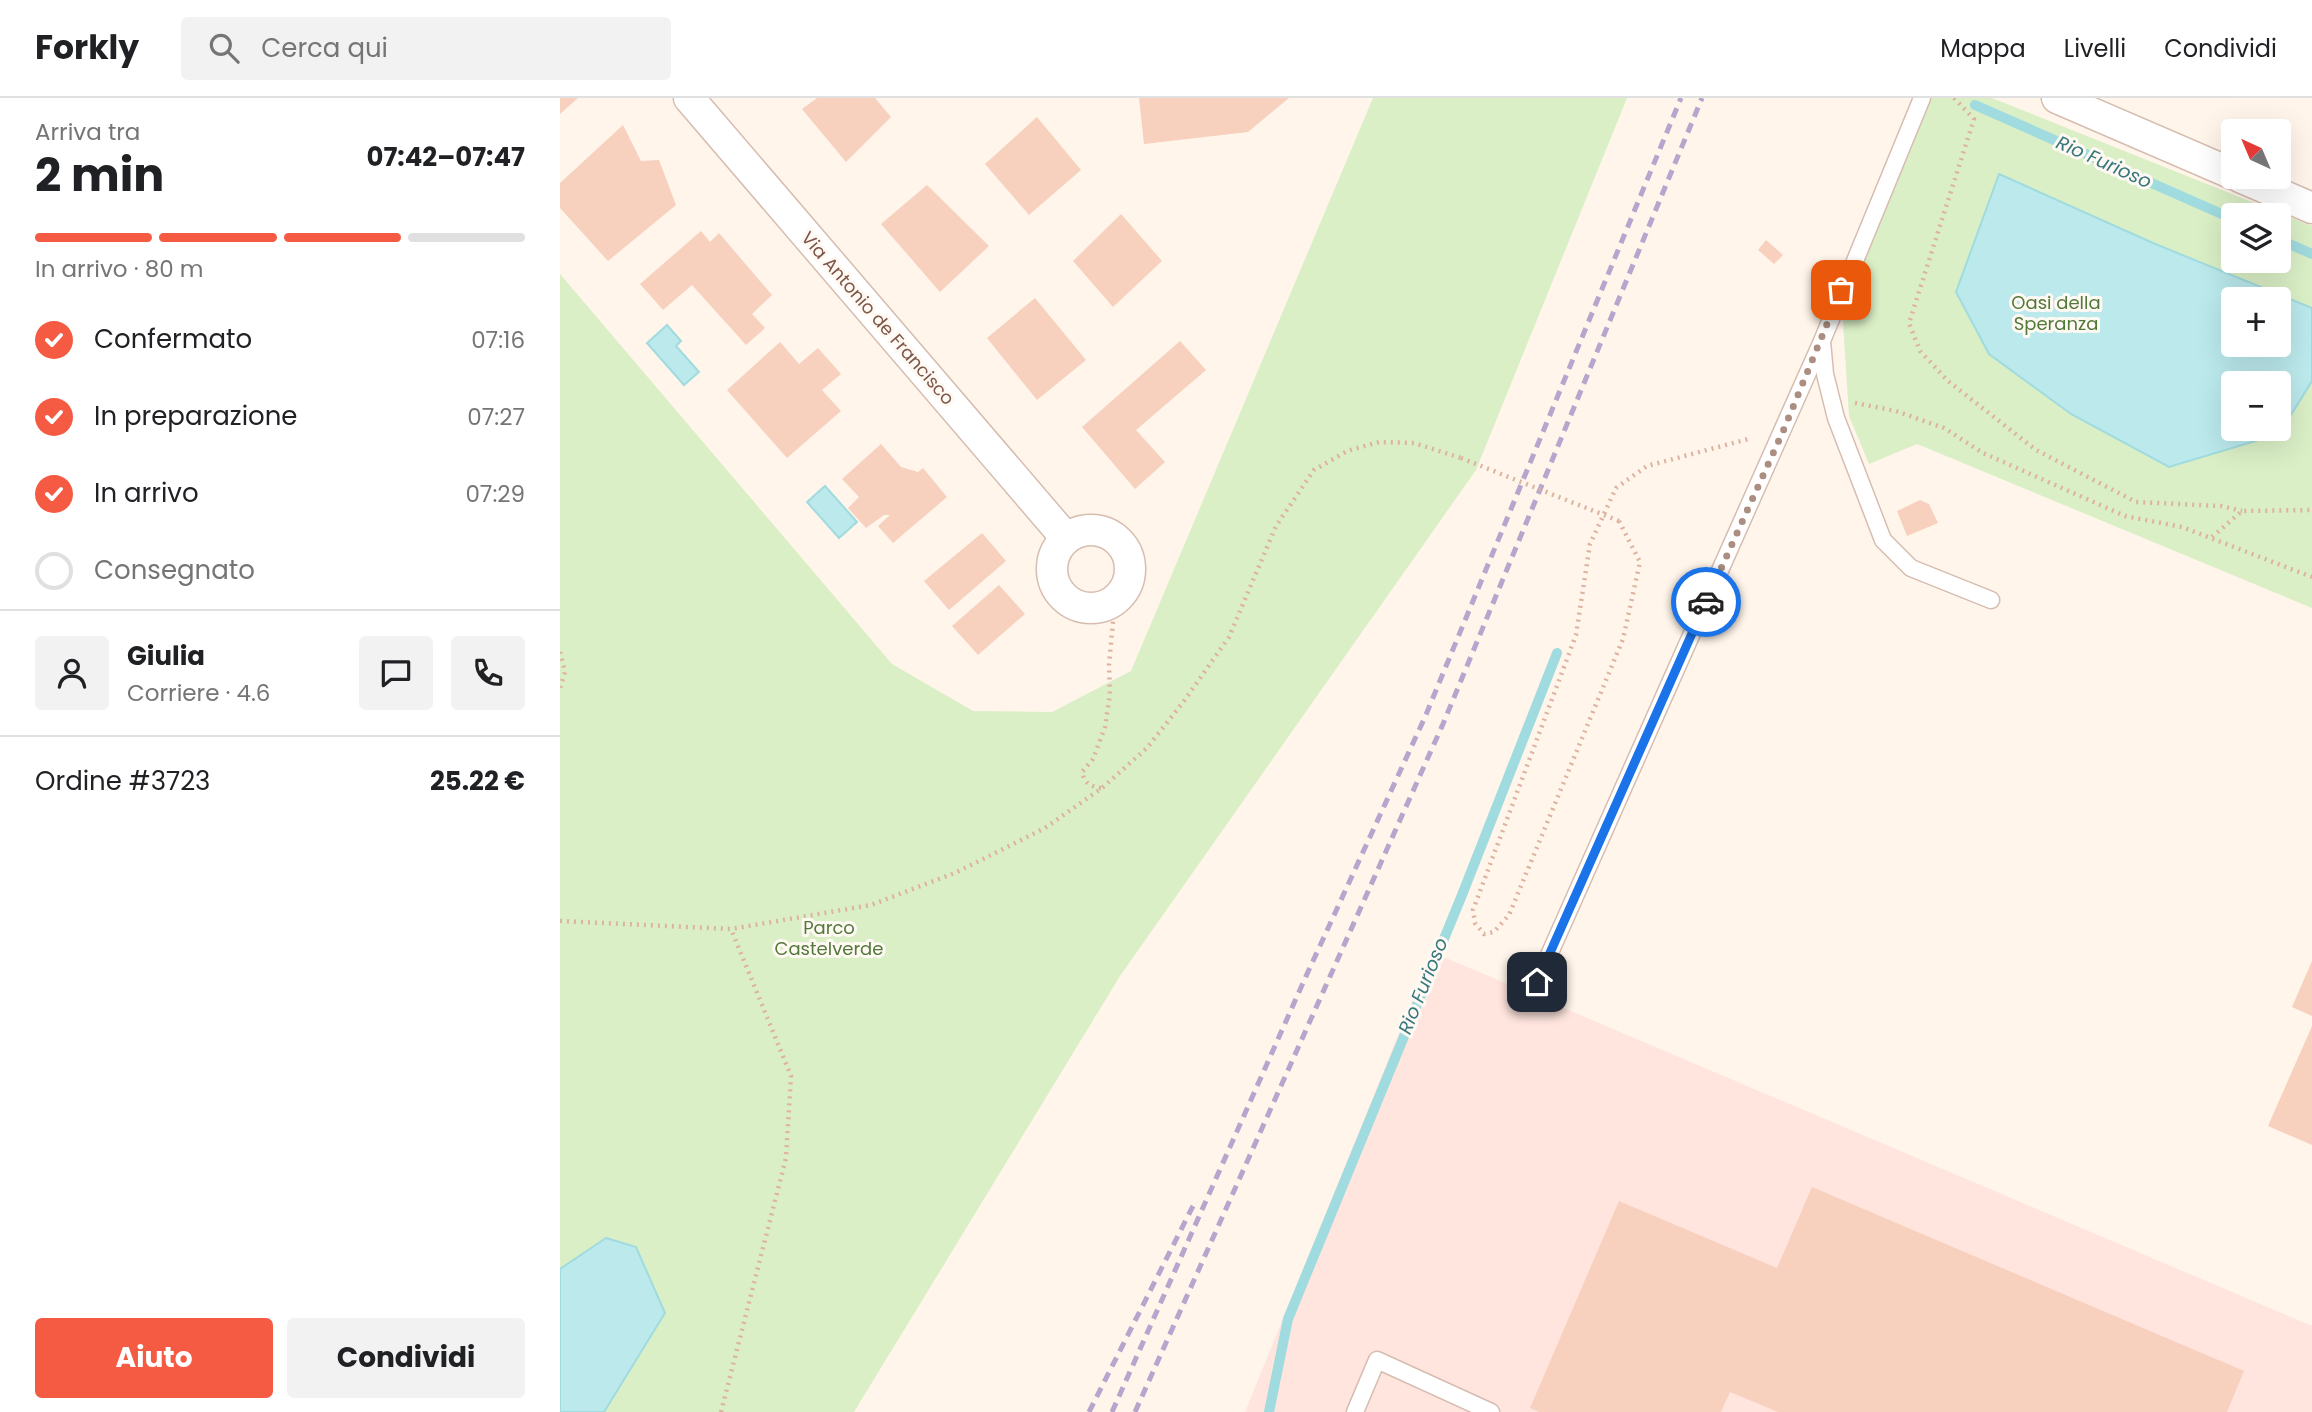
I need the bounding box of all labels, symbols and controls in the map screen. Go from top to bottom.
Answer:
search box [181,17,671,80]
text: Forkly [35,24,139,71]
icon: search [205,29,243,67]
text: Cerca qui [261,30,388,66]
text: Mappa [1940,32,2026,65]
text: Livelli [2064,32,2126,65]
text: Condividi [2164,32,2277,65]
text: Arriva tra [35,116,140,148]
north arrow [2221,119,2291,189]
map controls [2221,119,2291,441]
water label: Rio Furioso [2052,129,2156,195]
text: 07:42–07:47 [366,139,525,175]
text: 2 min [35,143,164,207]
button: layers [2221,203,2291,273]
street label: Via Antonio de Francisco [796,226,960,410]
text: In arrivo · 80 m [35,253,203,285]
pin [1811,260,1871,320]
icon: bag [1822,271,1860,309]
button: + [2221,287,2291,357]
park label: Oasi della Speranza [2011,290,2101,336]
icon: check [35,321,73,359]
text: Confermato [94,321,252,357]
text: 07:16 [471,324,525,356]
button: − [2221,371,2291,441]
icon: check [35,398,73,436]
text: In preparazione [94,398,297,434]
text: 07:27 [467,401,525,433]
icon: check [35,475,73,513]
text: In arrivo [94,475,199,511]
text: 07:29 [465,478,525,510]
text: Consegnato [94,552,255,588]
courier [1671,567,1741,637]
icon: car [1687,583,1725,621]
button: person [35,636,109,710]
button: chat [359,636,433,710]
button: phone [451,636,525,710]
text: Giulia [127,638,205,674]
text: Corriere · 4.6 [127,677,270,709]
text: Ordine #3723 [35,763,210,799]
text: 25.22 € [430,763,525,799]
park label: Parco Castelverde [775,915,883,961]
water label: Rio Furioso [1391,934,1455,1038]
pin [1507,952,1567,1012]
icon: home [1518,963,1556,1001]
button: Aiuto [35,1318,273,1398]
button: Condividi [287,1318,525,1398]

